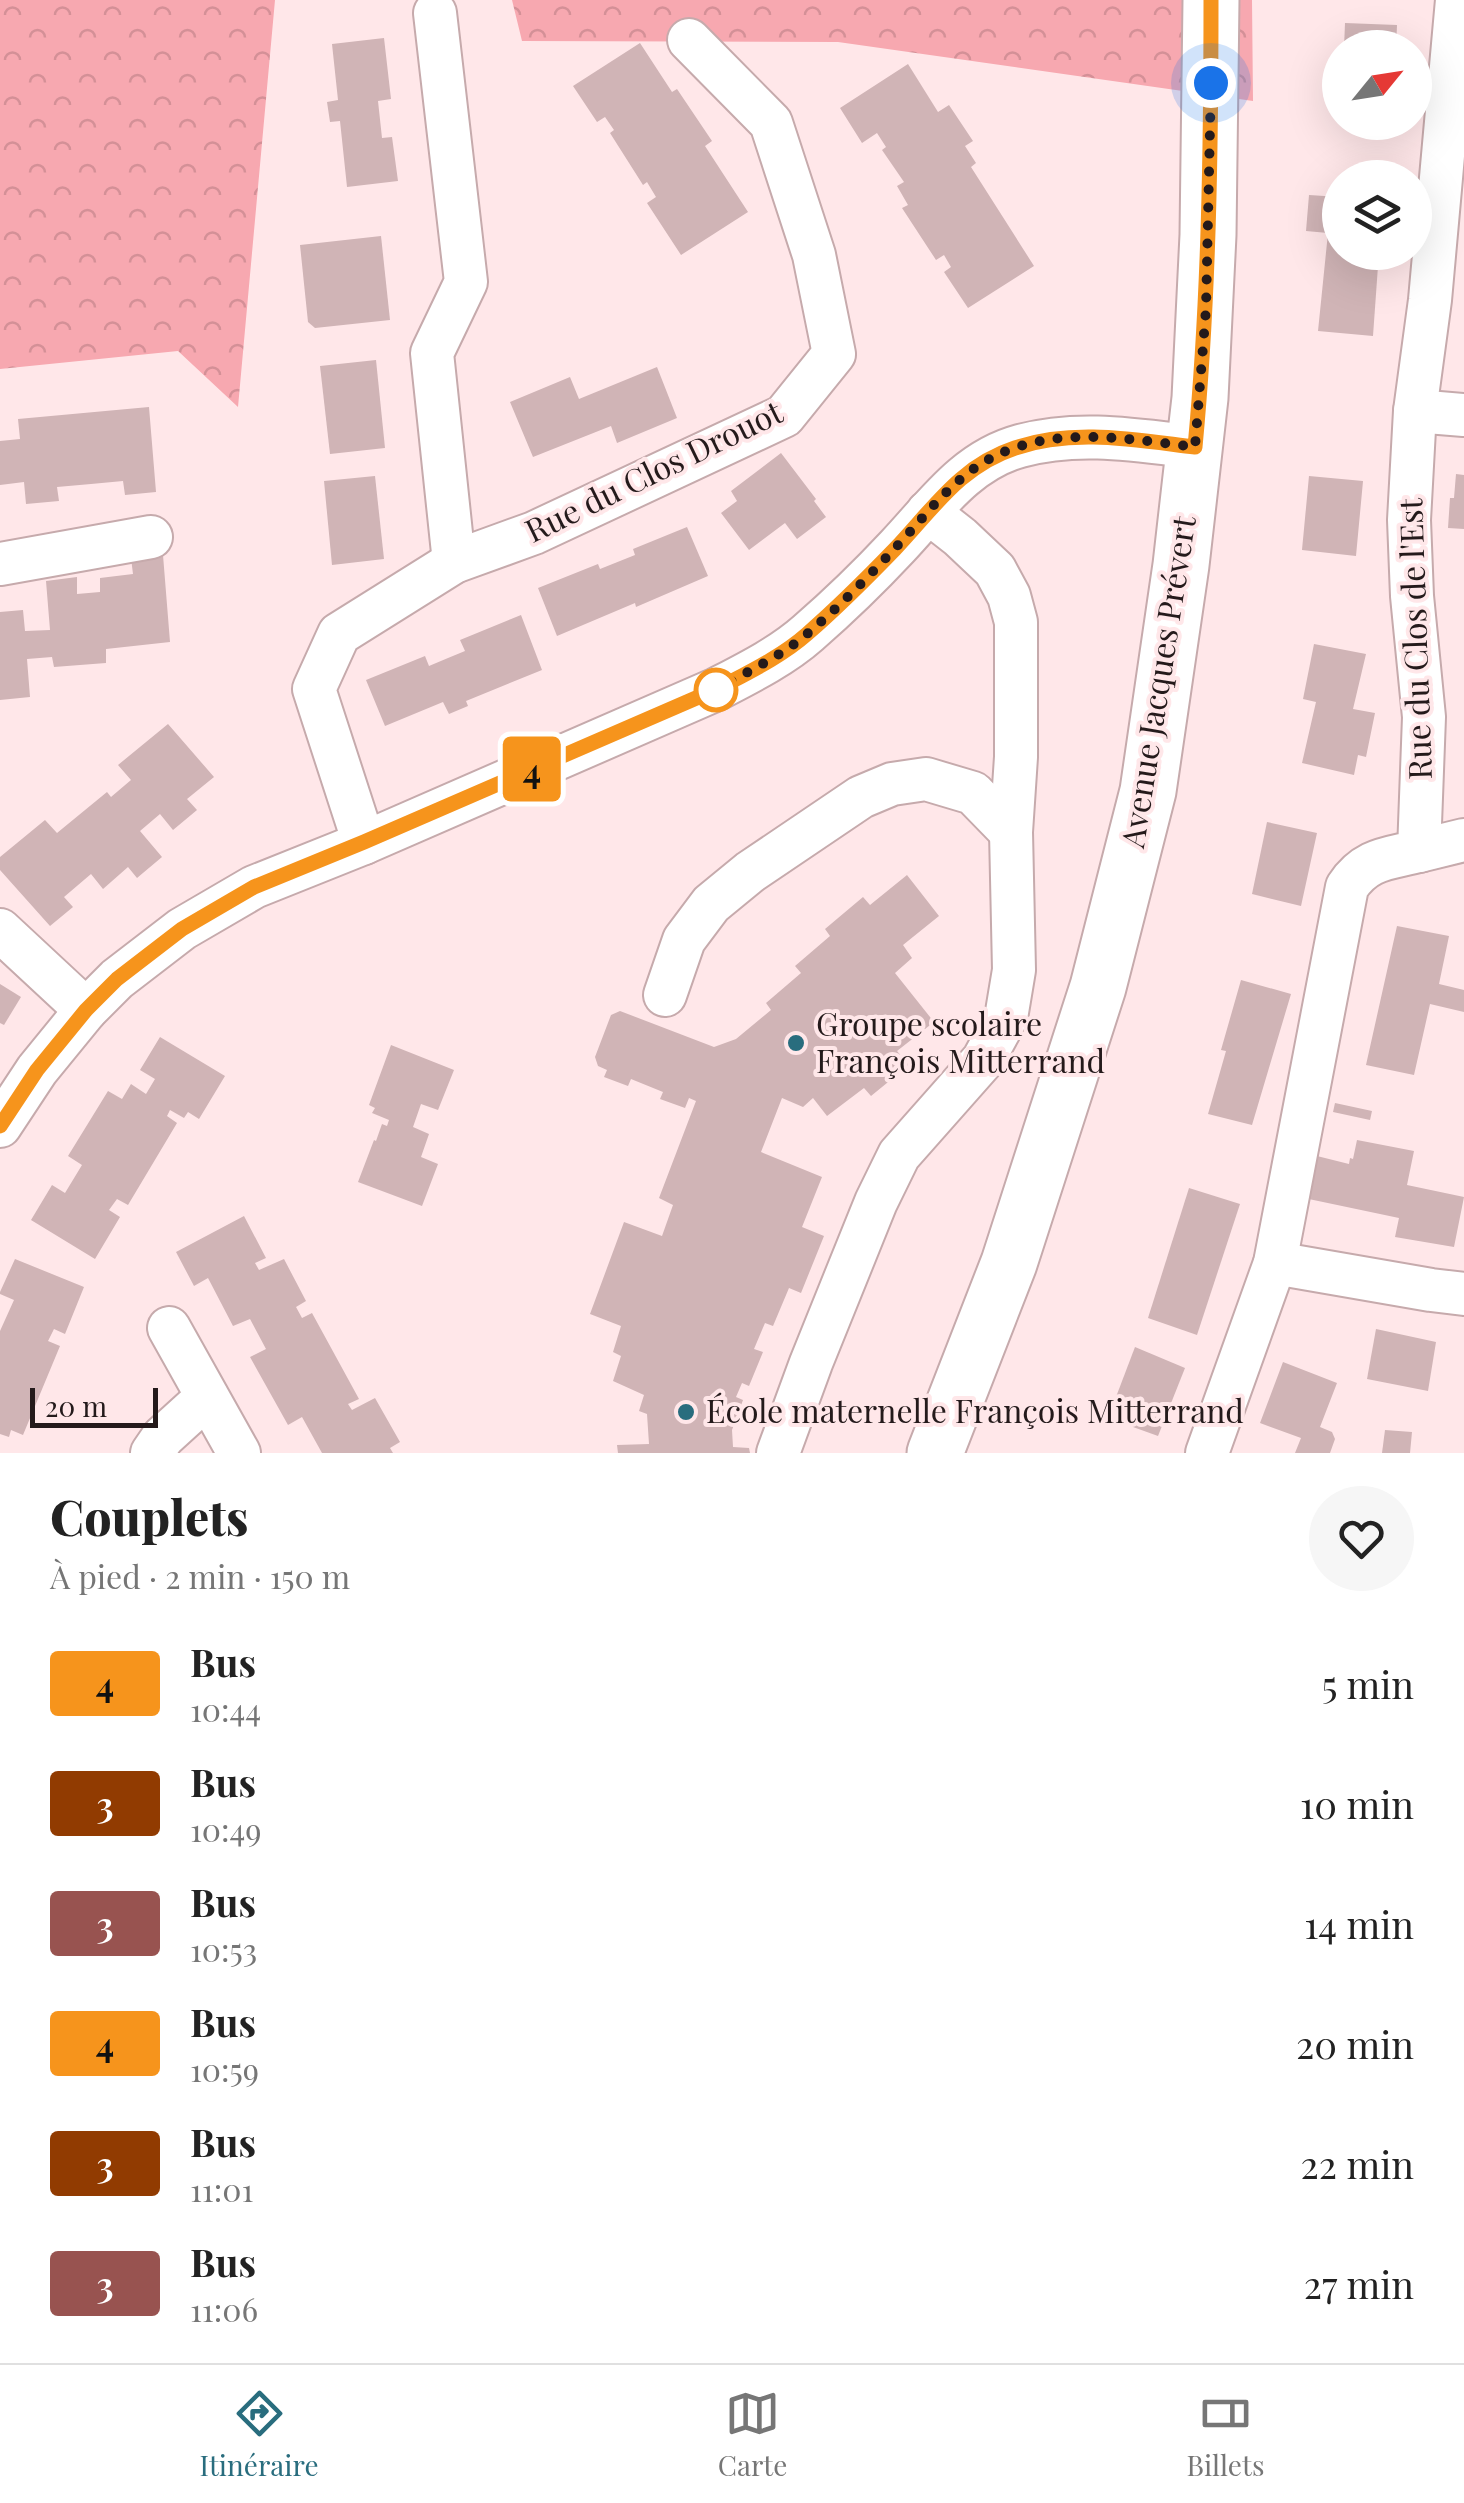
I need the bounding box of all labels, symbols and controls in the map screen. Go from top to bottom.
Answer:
north arrow [1322,30,1432,140]
map controls [1322,30,1432,270]
your location [1186,58,1236,108]
button: layers [1322,160,1432,270]
street label: Rue du Clos Drouot [517,389,789,551]
street label: Rue du Clos de l'Est [1387,497,1440,780]
street label: Avenue Jacques Prévert [1109,512,1204,852]
unlabelled marker [695,669,737,711]
line badge: 4 [500,736,564,802]
text: 4 [523,746,541,793]
place label: Groupe scolaire François Mitterrand [816,1001,1105,1081]
marker: Groupe scolaire François Mitterrand [785,1032,807,1054]
scale bar [30,1383,158,1428]
text: 20 m [45,1387,107,1424]
place label: École maternelle François Mitterrand [706,1388,1244,1431]
marker: École maternelle François Mitterrand [675,1401,697,1423]
text: Couplets [50,1484,248,1548]
button: heart [1309,1486,1414,1591]
text: À pied · 2 min · 150 m [50,1554,350,1597]
text: Bus [190,1636,256,1687]
text: 5 min [1322,1658,1414,1709]
text: 4 [96,1660,114,1707]
text: 10:44 [190,1687,261,1730]
text: Bus [190,1756,256,1807]
text: 10 min [1300,1778,1414,1829]
text: 3 [96,1780,114,1827]
text: 10:49 [190,1807,262,1850]
text: Bus [190,1876,256,1927]
text: 14 min [1304,1898,1414,1949]
text: 3 [96,1900,114,1947]
text: 10:53 [190,1927,257,1970]
text: Bus [190,1996,256,2047]
text: 20 min [1296,2018,1414,2069]
text: 4 [96,2020,114,2067]
text: 10:59 [190,2047,259,2090]
text: Bus [190,2116,256,2167]
text: 22 min [1301,2138,1414,2189]
text: 3 [96,2140,114,2187]
text: 11:01 [190,2167,253,2210]
text: Bus [190,2236,256,2287]
text: 27 min [1304,2258,1414,2309]
text: 3 [96,2260,114,2307]
text: 11:06 [190,2287,258,2330]
tab: Itinéraire [200,2386,319,2483]
tab: Carte [718,2386,787,2483]
tab: Billets [1187,2386,1264,2483]

